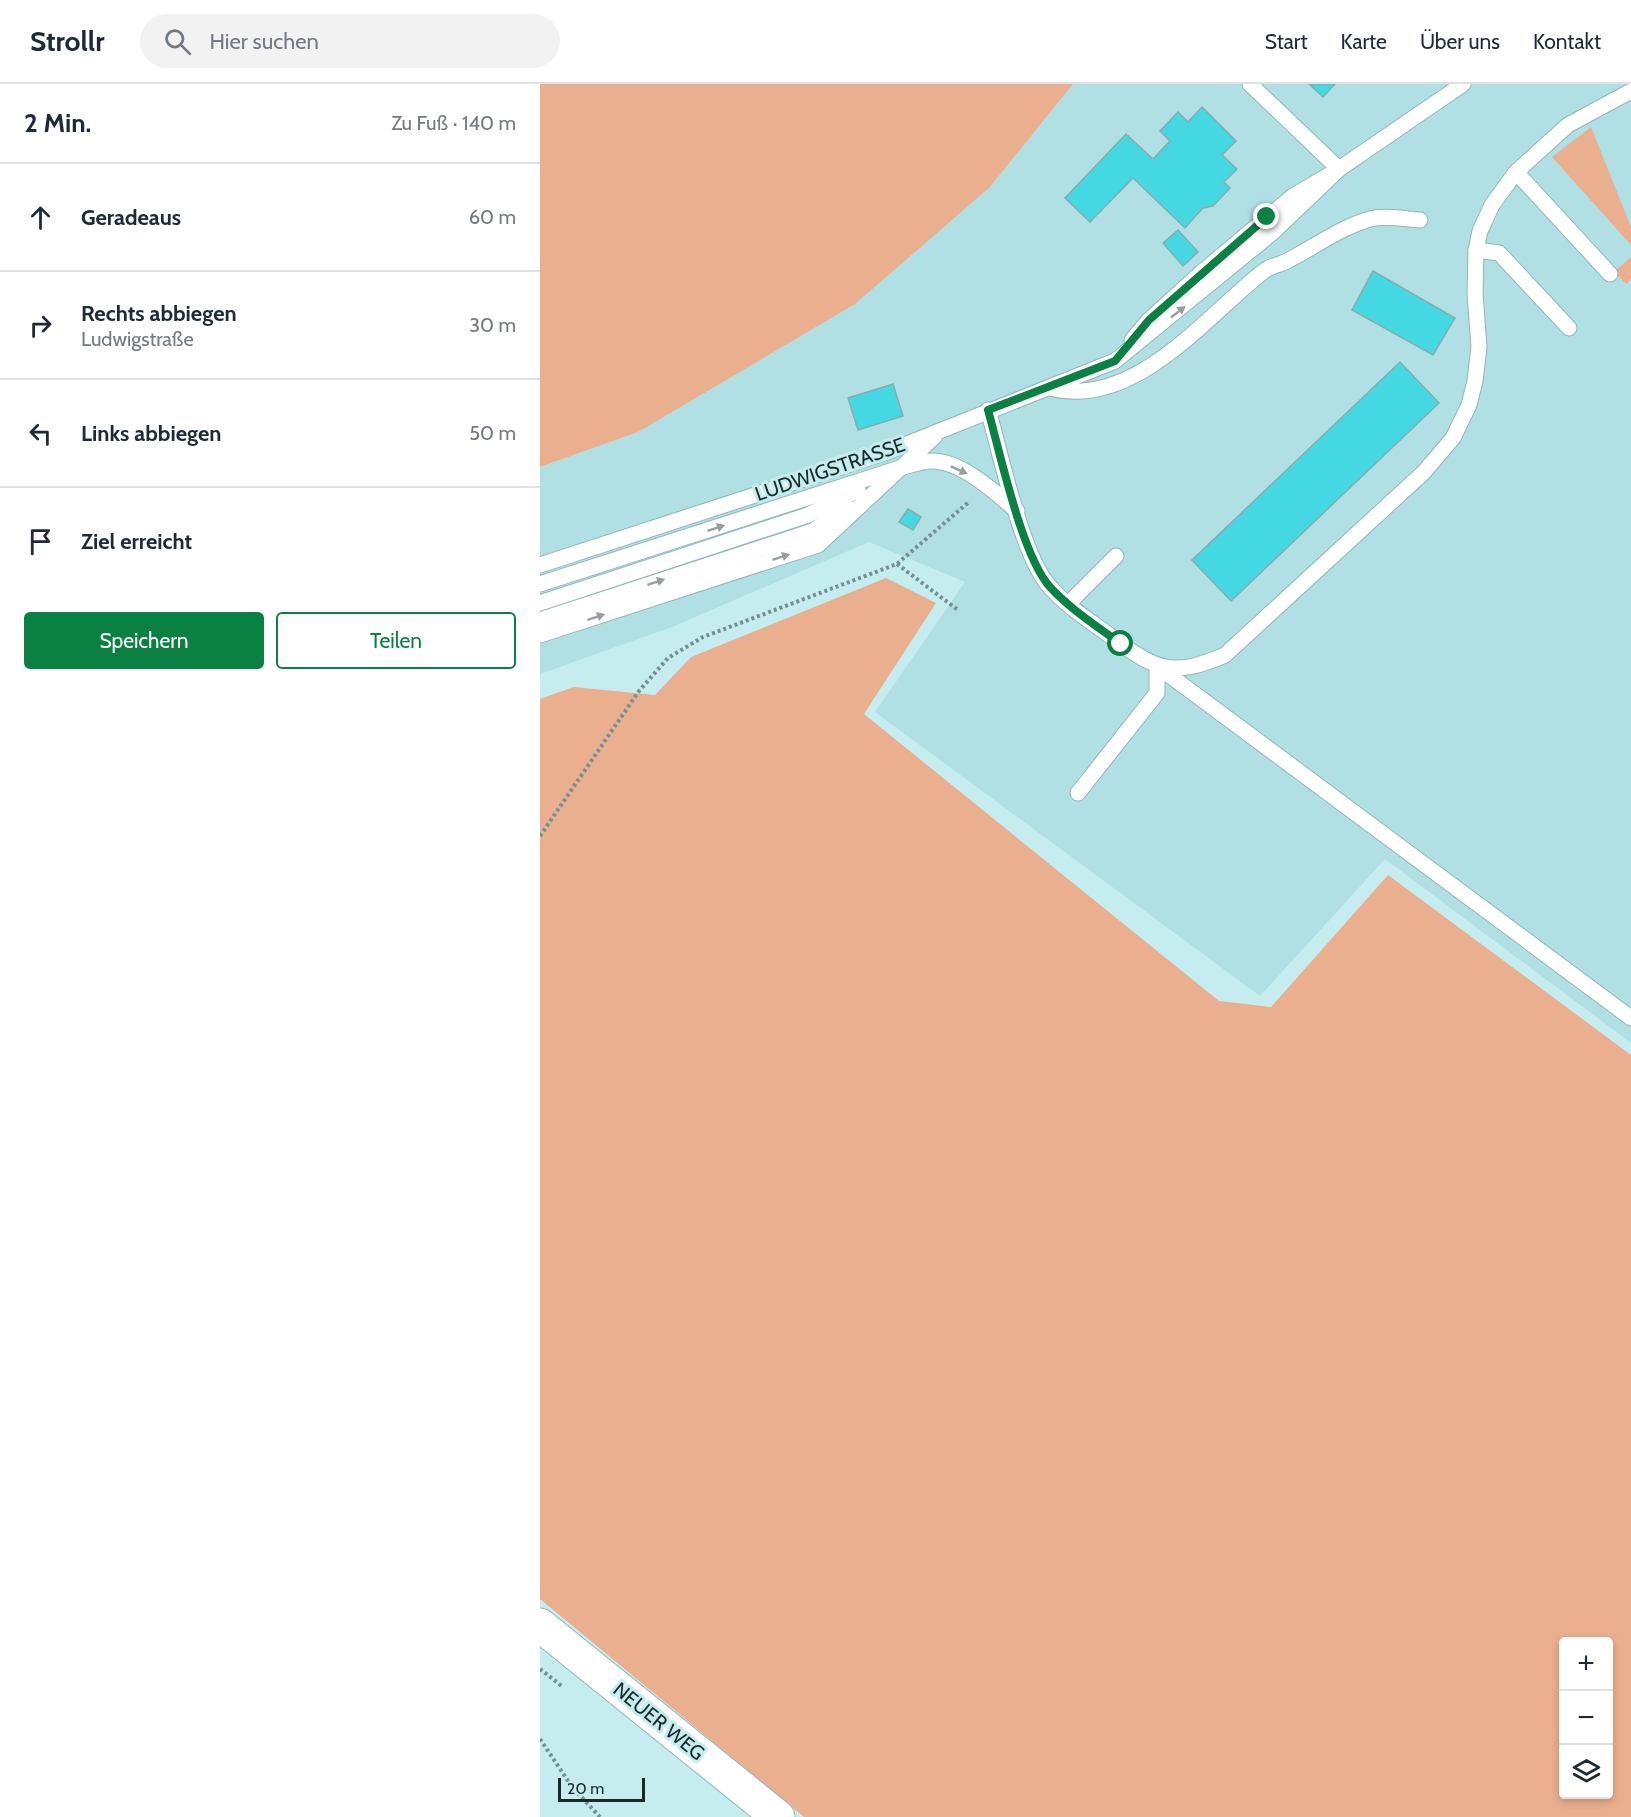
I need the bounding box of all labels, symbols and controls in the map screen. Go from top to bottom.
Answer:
search box [140,14,560,68]
text: Strollr [30,24,104,58]
icon: search [161,25,194,58]
text: Hier suchen [209,28,319,55]
text: Start [1265,29,1308,54]
text: Karte [1341,29,1387,54]
text: Über uns [1420,29,1500,54]
text: Kontakt [1533,29,1601,54]
text: 2 Min. [24,107,91,139]
text: Zu Fuß · 140 m [391,111,516,135]
icon: ahead [24,201,57,234]
route end [1253,203,1279,229]
text: Geradeaus [81,204,181,231]
text: 60 m [469,205,516,229]
text: Rechts abbiegen [81,300,237,327]
one-way arrow [1170,305,1186,318]
icon: right [24,309,57,342]
text: 30 m [469,313,516,337]
text: Ludwigstraße [81,327,194,351]
icon: left [24,417,57,450]
text: Links abbiegen [81,420,221,447]
text: 50 m [469,421,516,445]
street label: LUDWIGSTRASSE [752,432,908,506]
one-way arrow [951,465,969,475]
one-way arrow [707,523,725,532]
icon: arrive [24,525,57,558]
text: Ziel erreicht [81,528,192,555]
one-way arrow [772,552,790,561]
one-way arrow [647,577,665,587]
button: Speichern [24,612,264,669]
button: Teilen [276,612,516,669]
one-way arrow [587,612,605,621]
route start [1107,630,1133,656]
map controls [1559,1637,1613,1799]
button: + [1559,1637,1613,1691]
street label: NEUER WEG [609,1677,709,1765]
button: − [1559,1691,1613,1745]
button: layers [1559,1745,1613,1799]
scale bar [558,1775,645,1802]
text: 20 m [567,1779,604,1798]

